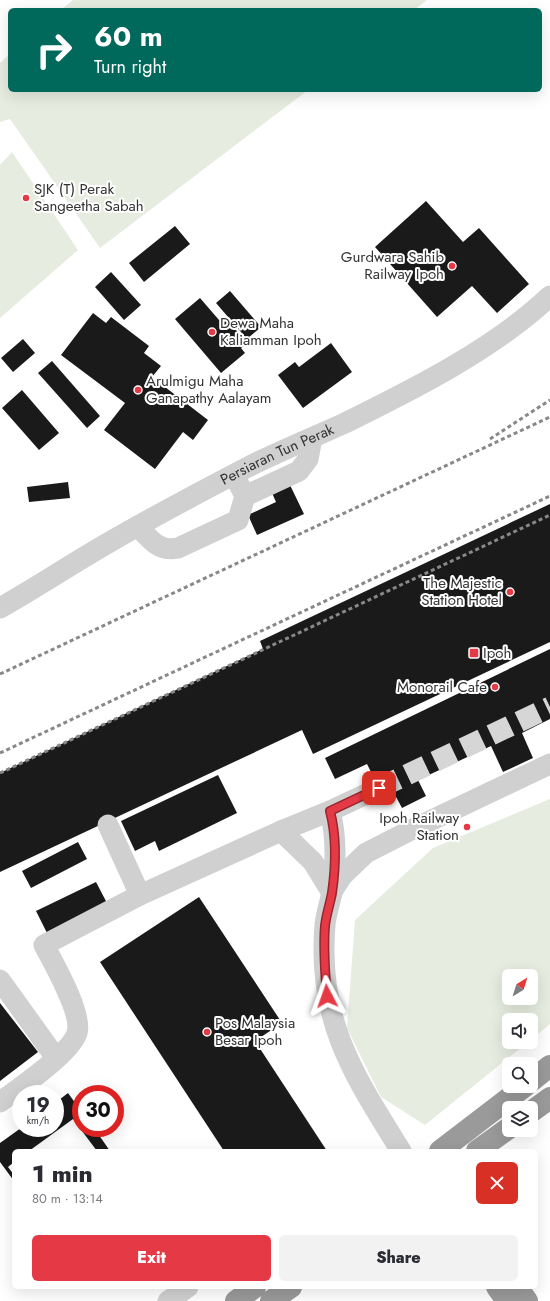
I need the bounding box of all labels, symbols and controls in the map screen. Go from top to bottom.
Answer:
text: 60 m [94,16,163,57]
icon: right [28,24,80,76]
text: Turn right [94,54,166,80]
place label: SJK (T) Perak Sangeetha Sabah [34,178,144,217]
marker: SJK (T) Perak Sangeetha Sabah [21,193,31,203]
place label: Gurdwara Sahib Railway Ipoh [341,246,444,285]
marker: Gurdwara Sahib Railway Ipoh [447,261,457,271]
place label: Dewa Maha Kaliamman Ipoh [220,312,322,351]
marker: Dewa Maha Kaliamman Ipoh [207,327,217,337]
place label: Arulmigu Maha Ganapathy Aalayam [146,370,271,409]
marker: Arulmigu Maha Ganapathy Aalayam [133,385,143,395]
street label: Persiaran Tun Perak [216,418,338,491]
place label: The Majestic Station Hotel [421,572,502,611]
marker: The Majestic Station Hotel [505,587,515,597]
place label: Ipoh [483,642,511,664]
marker: Ipoh [468,647,480,659]
place label: Monorail Cafe [397,676,487,698]
marker: Monorail Cafe [490,682,500,692]
pin [362,771,396,805]
icon: arrive [368,777,390,799]
place label: Ipoh Railway Station [379,807,459,846]
marker: Ipoh Railway Station [462,822,472,832]
north arrow [502,969,538,1005]
map controls [502,969,538,1137]
position arrow [306,975,348,1017]
place label: Pos Malaysia Besar Ipoh [215,1012,295,1051]
button: sound [502,1013,538,1049]
marker: Pos Malaysia Besar Ipoh [202,1027,212,1037]
button: search [502,1057,538,1093]
speed limit sign: 30 [72,1085,124,1137]
text: 19 [26,1091,50,1120]
button: layers [502,1101,538,1137]
text: km/h [27,1113,49,1128]
text: 1 min [32,1156,93,1191]
button: close [476,1162,518,1204]
text: 80 m · 13:14 [32,1189,103,1208]
button: Exit [32,1235,271,1281]
button: Share [279,1235,518,1281]

